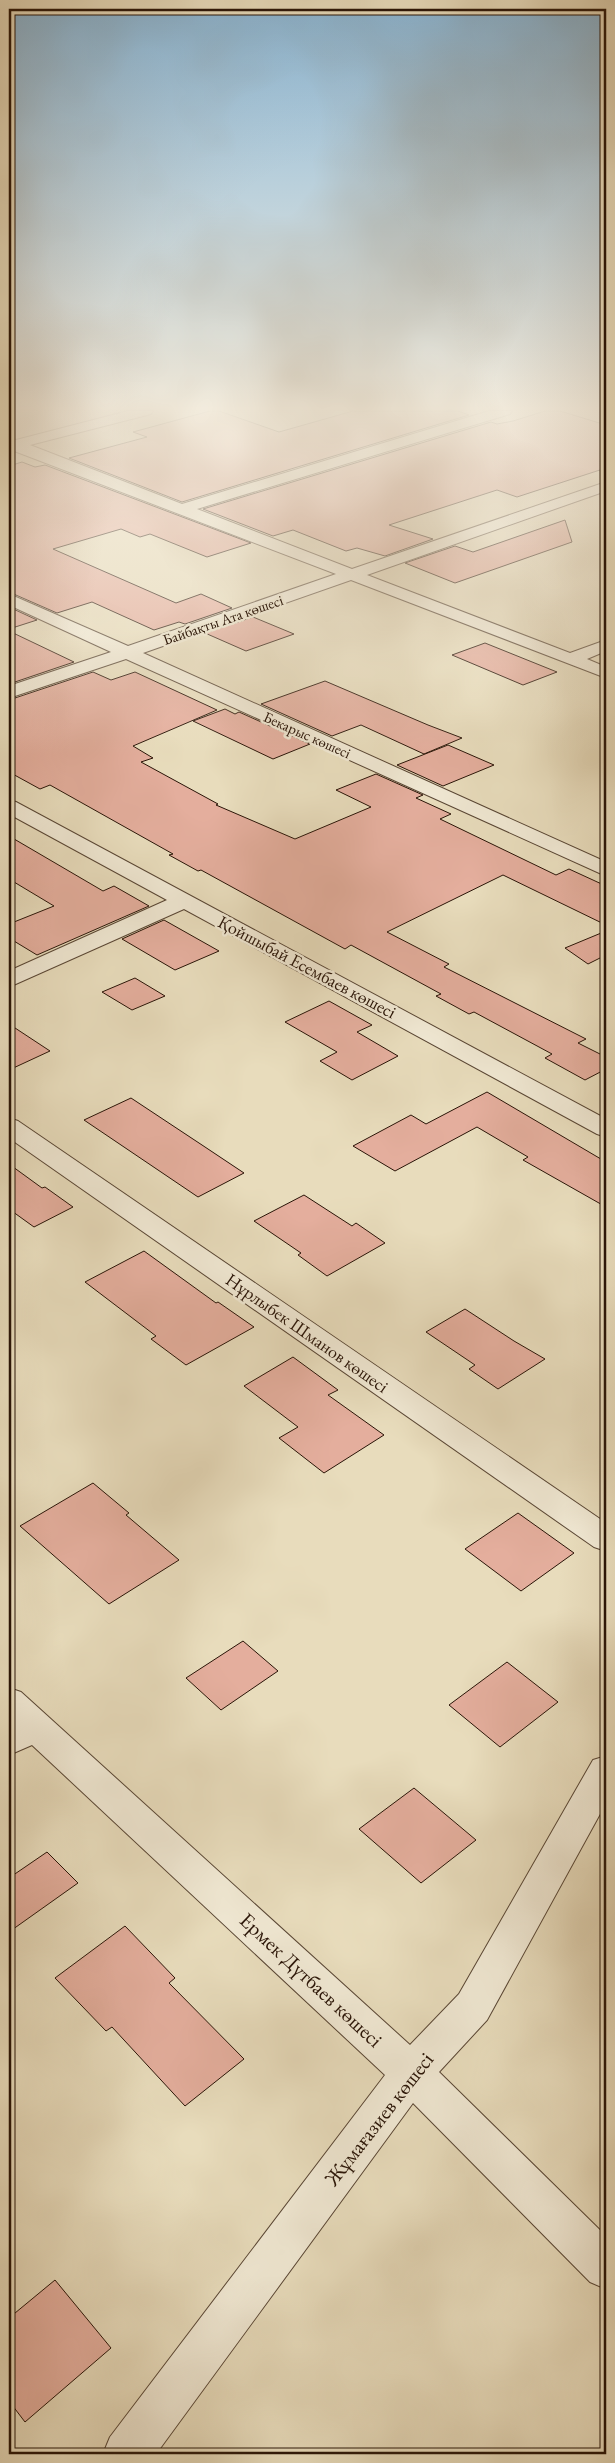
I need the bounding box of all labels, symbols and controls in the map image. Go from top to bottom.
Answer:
street label: Байбақты Ата көшесі [160,590,286,649]
street label: Бекарыс көшесі [260,707,354,762]
street label: Қойшыбай Есембаев көшесі [214,910,401,1024]
street label: Нұрлыбек Шманов көшесі [221,1268,394,1398]
street label: Ермек Дүтбаев көшесi [234,1906,389,2053]
street label: Жұмағазиев көшесі [317,2046,439,2192]

